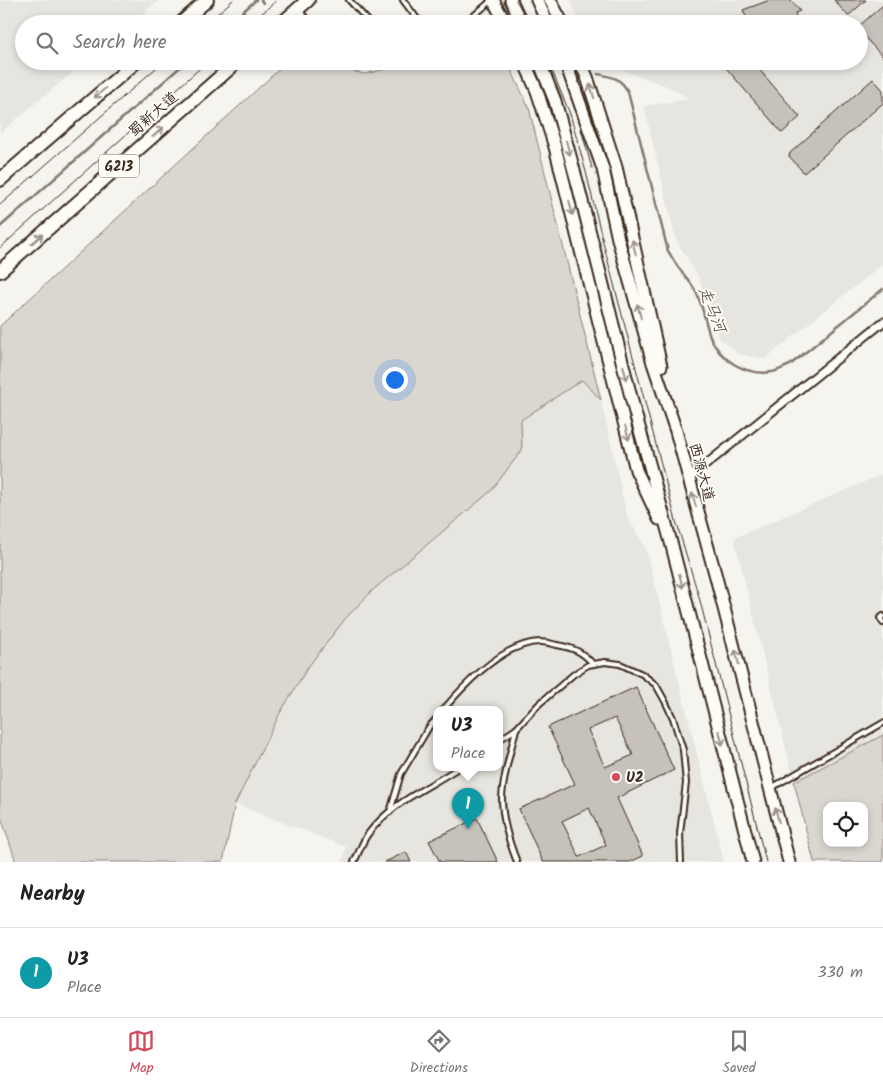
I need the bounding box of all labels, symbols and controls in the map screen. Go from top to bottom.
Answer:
search box [15,15,868,70]
text: Search here [73,28,167,58]
icon: search [33,29,61,57]
one-way arrow [586,83,596,99]
street label: 蜀新大道 [123,86,184,143]
one-way arrow [93,88,106,99]
one-way arrow [152,126,165,137]
one-way arrow [564,139,573,155]
road number: G213 [99,154,139,178]
one-way arrow [567,199,576,215]
one-way arrow [30,233,43,245]
one-way arrow [629,240,638,256]
water label: 走马河 [691,283,733,339]
one-way arrow [633,303,643,319]
one-way arrow [621,365,630,381]
your location [382,367,408,393]
one-way arrow [623,425,632,441]
street label: 西源大道 [682,440,720,504]
one-way arrow [689,493,699,509]
one-way arrow [677,572,686,588]
one-way arrow [731,650,741,666]
popup [433,706,503,771]
text: U3 [451,711,472,741]
one-way arrow [717,730,726,746]
text: Place [451,741,485,766]
place label: U2 [626,766,644,790]
marker: U2 [610,771,622,783]
pin: 1 [452,788,484,829]
map controls [823,802,868,847]
button: locate [823,802,868,847]
one-way arrow [772,807,781,823]
text: Nearby [20,878,85,911]
text: U3 [67,945,89,975]
text: 1 [34,960,38,985]
text: 330 m [818,960,863,985]
text: Place [67,975,101,1000]
tab: Map [127,1027,155,1079]
tab: Directions [410,1027,468,1079]
tab: Saved [722,1027,756,1079]

